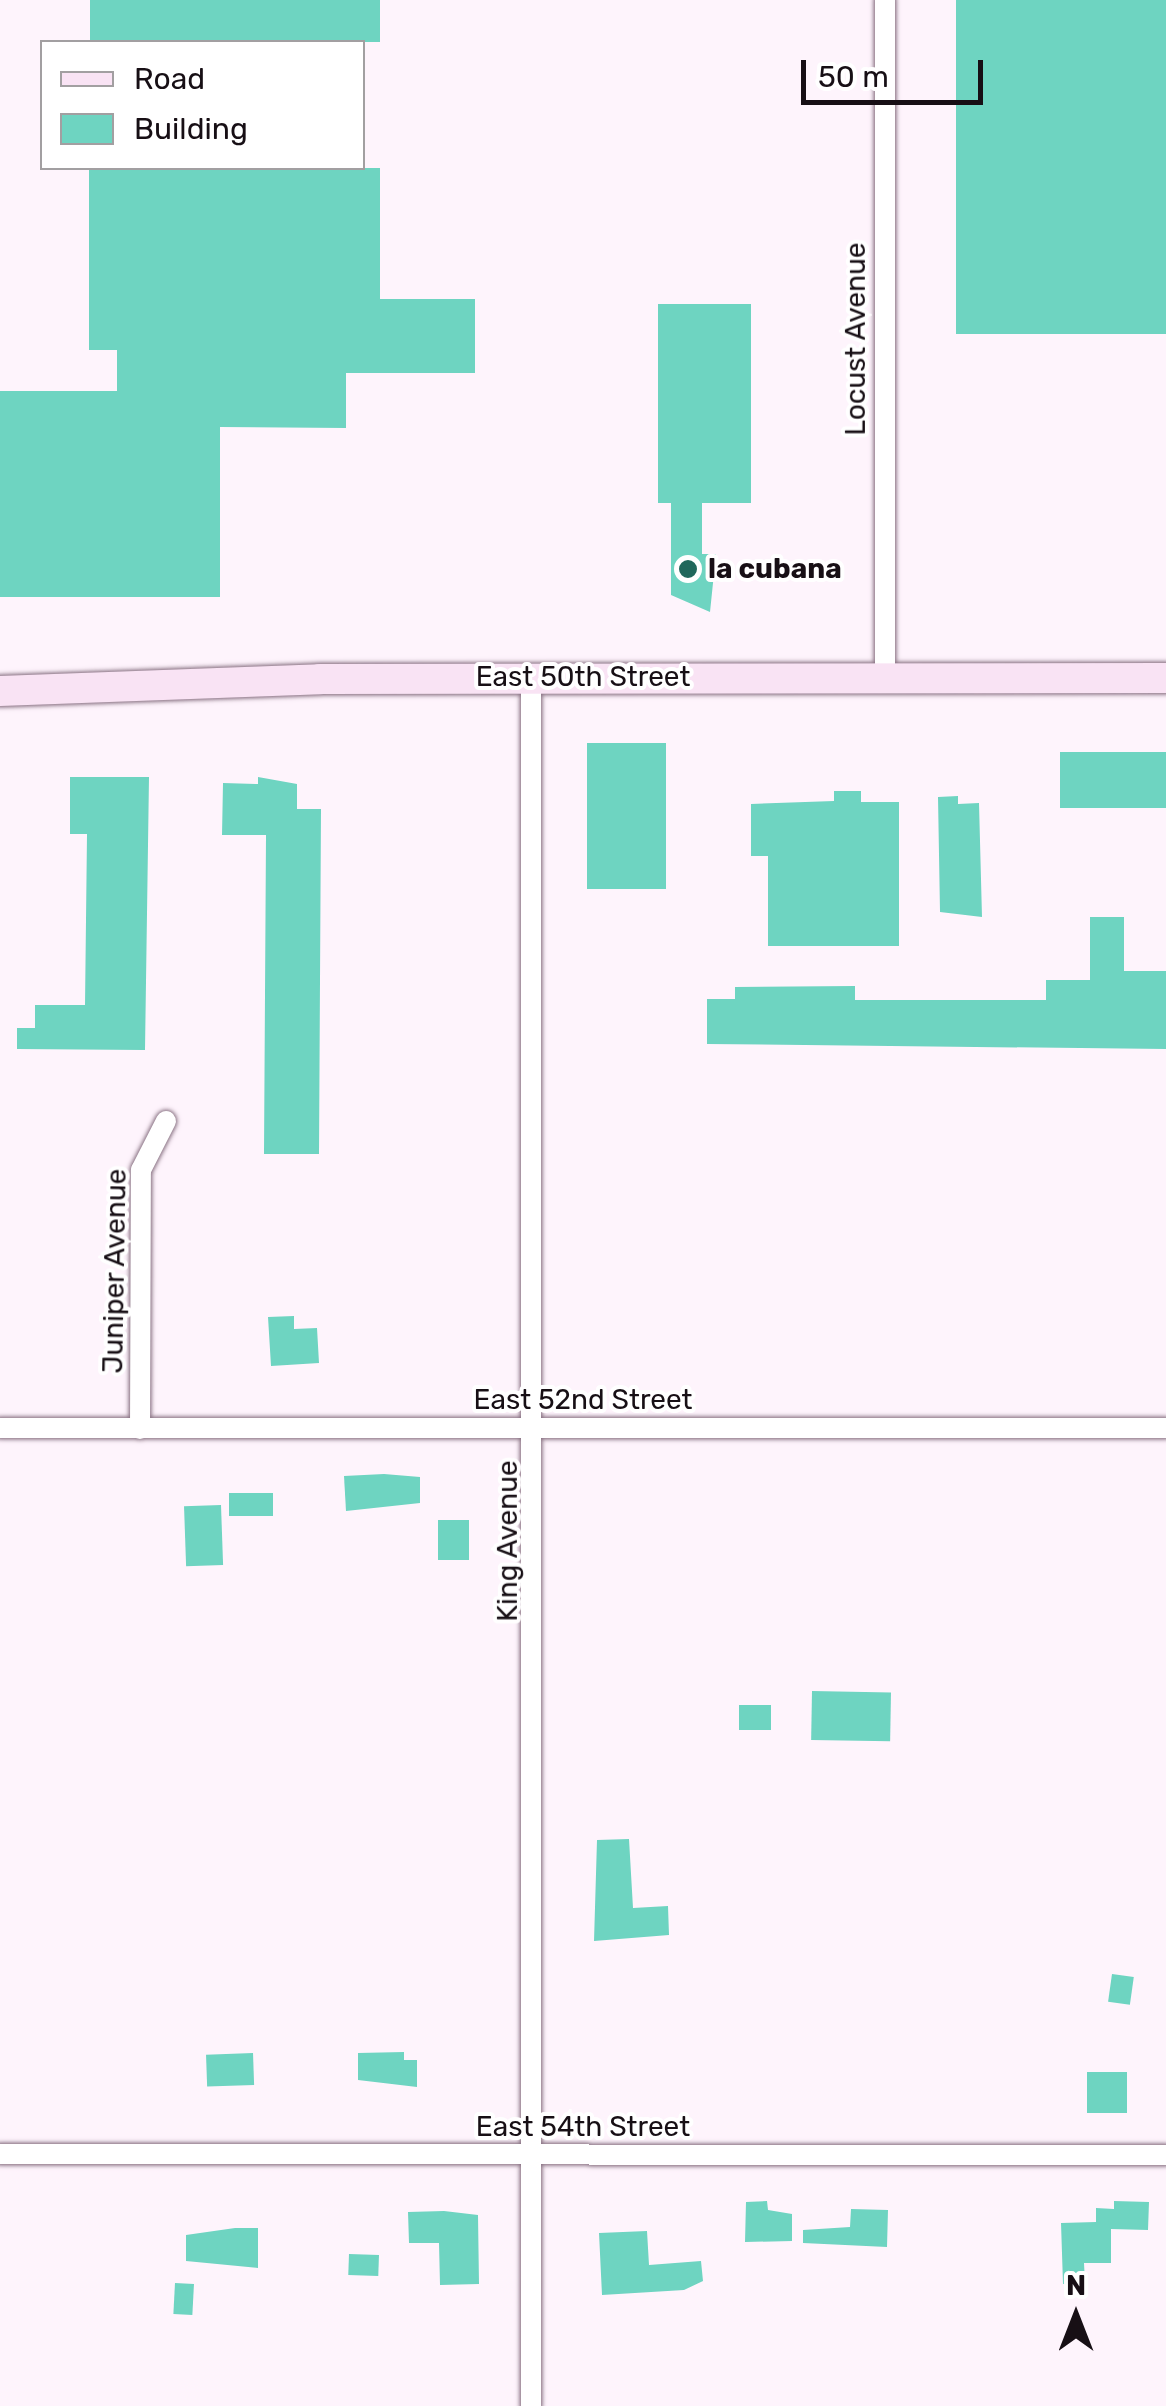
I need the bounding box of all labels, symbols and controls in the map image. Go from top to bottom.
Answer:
legend [40,40,365,170]
scale bar [806,40,988,102]
text: 50 m [818,59,889,95]
text: Road [134,61,205,97]
text: Building [134,111,248,147]
street label: Locust Avenue [839,242,873,436]
place label: la cubana [708,552,842,586]
marker: la cubana [677,558,699,580]
street label: East 50th Street [476,660,690,694]
street label: Juniper Avenue [96,1168,134,1374]
street label: East 52nd Street [474,1383,692,1417]
street label: King Avenue [491,1460,525,1622]
street label: East 54th Street [476,2110,690,2144]
north arrow [1026,2266,1126,2366]
text: N [1066,2269,1086,2302]

